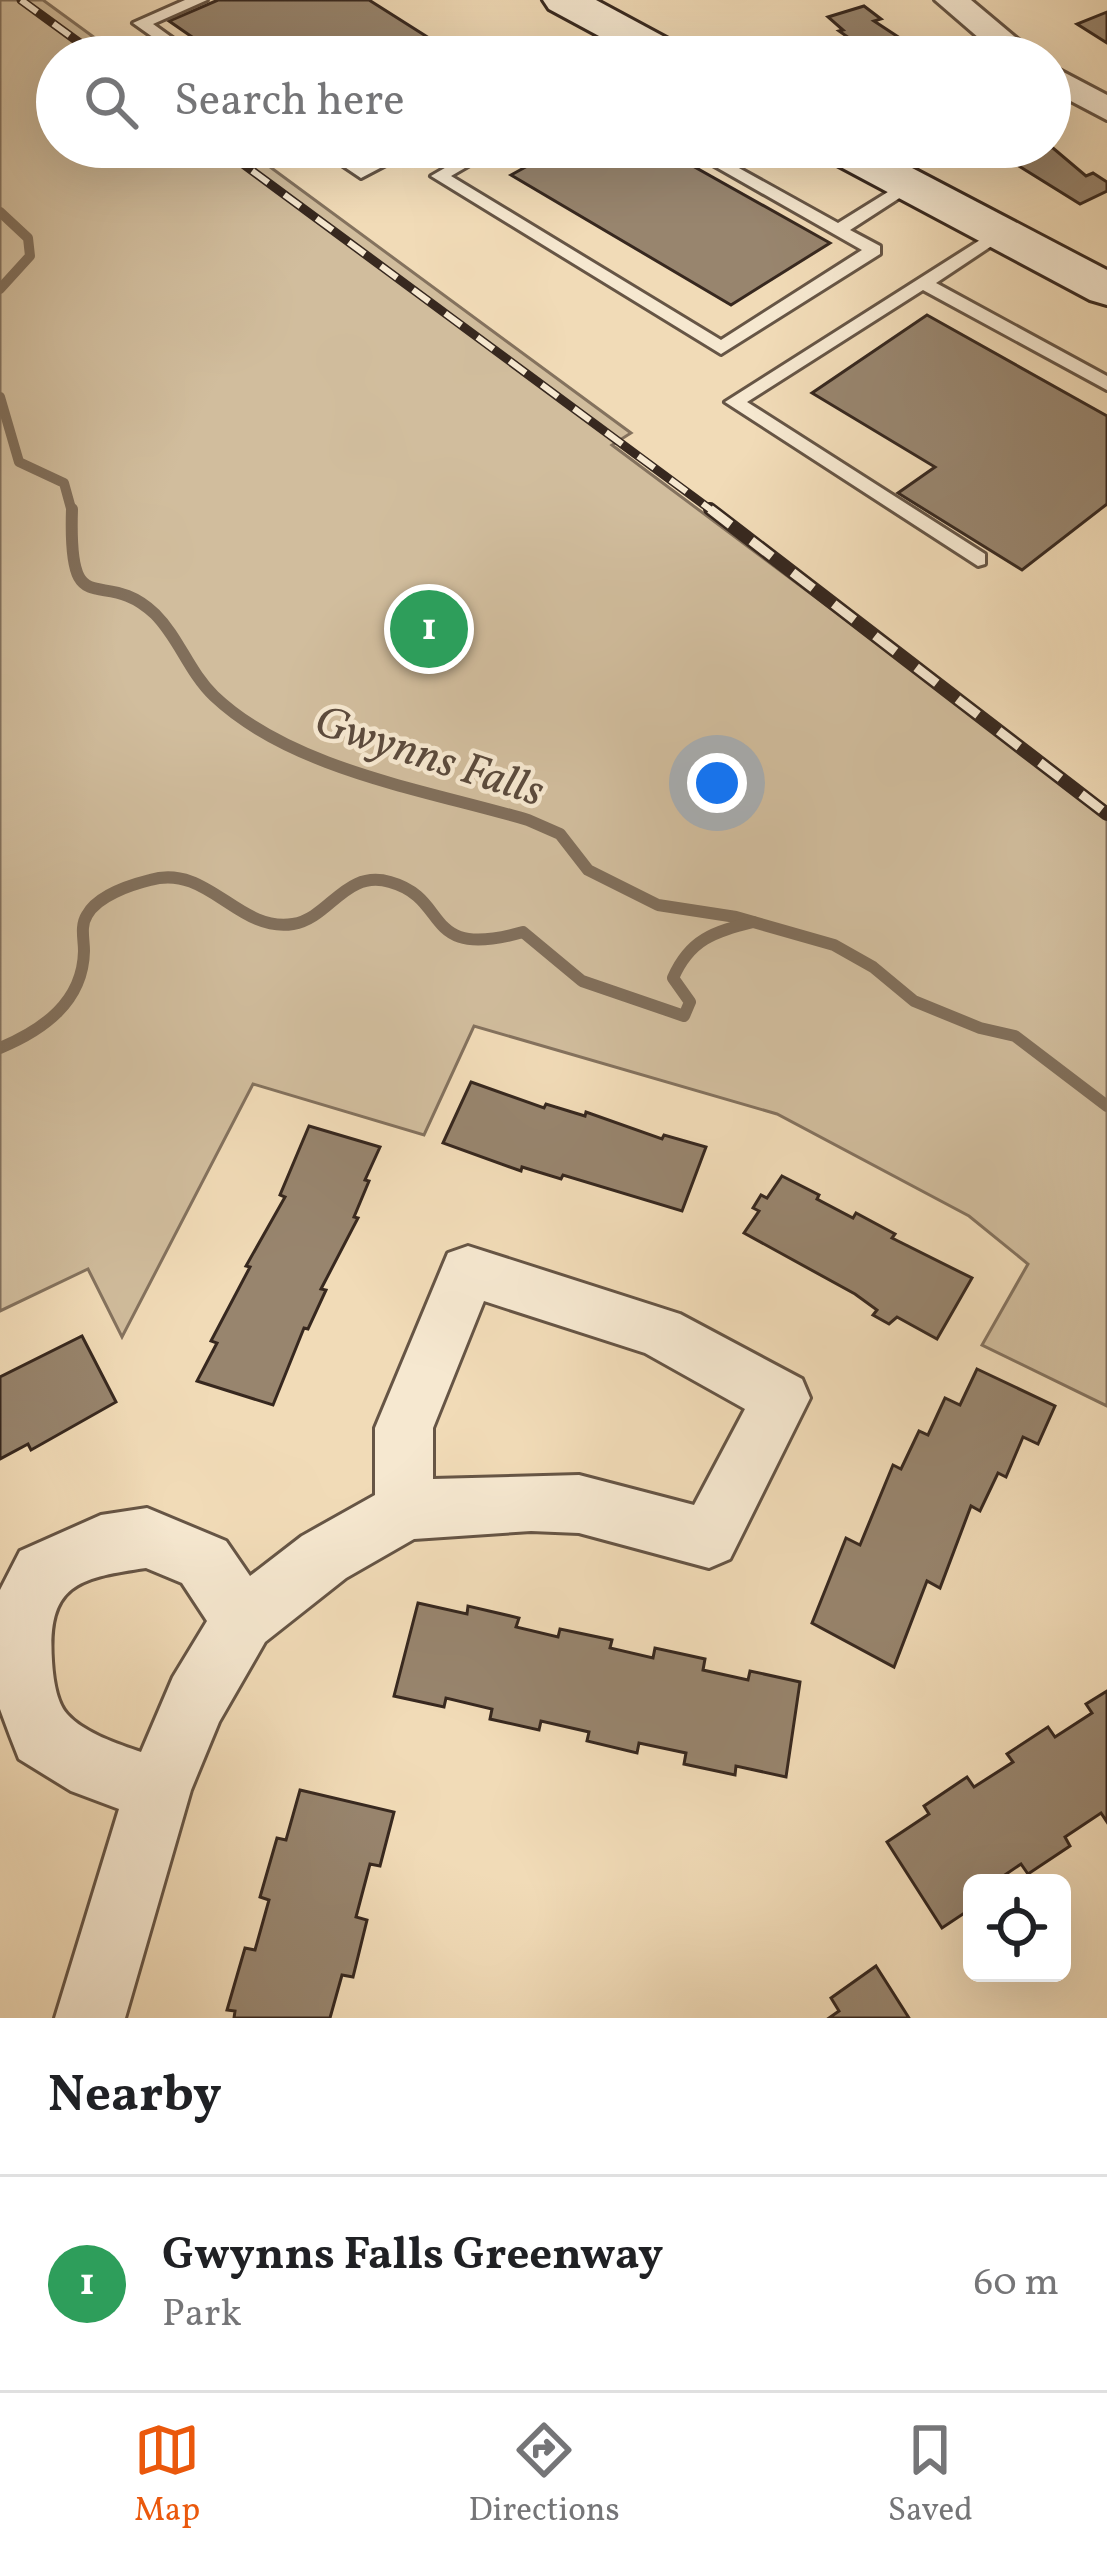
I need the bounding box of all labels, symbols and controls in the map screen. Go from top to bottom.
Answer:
search box [36,36,1071,168]
icon: search [78,69,144,135]
text: Search here [174,71,405,134]
pin: 1 [390,584,468,674]
water label: Gwynns Falls [306,692,551,825]
your location [687,753,747,813]
map controls [963,1874,1071,1982]
button: locate [963,1874,1071,1982]
text: Nearby [48,2061,222,2132]
text: Gwynns Falls Greenway [162,2225,663,2288]
text: 1 [79,2257,95,2311]
text: 60 m [974,2257,1059,2311]
text: Park [162,2288,242,2342]
tab: Map [134,2417,200,2535]
tab: Directions [468,2417,620,2535]
tab: Saved [888,2417,973,2535]

